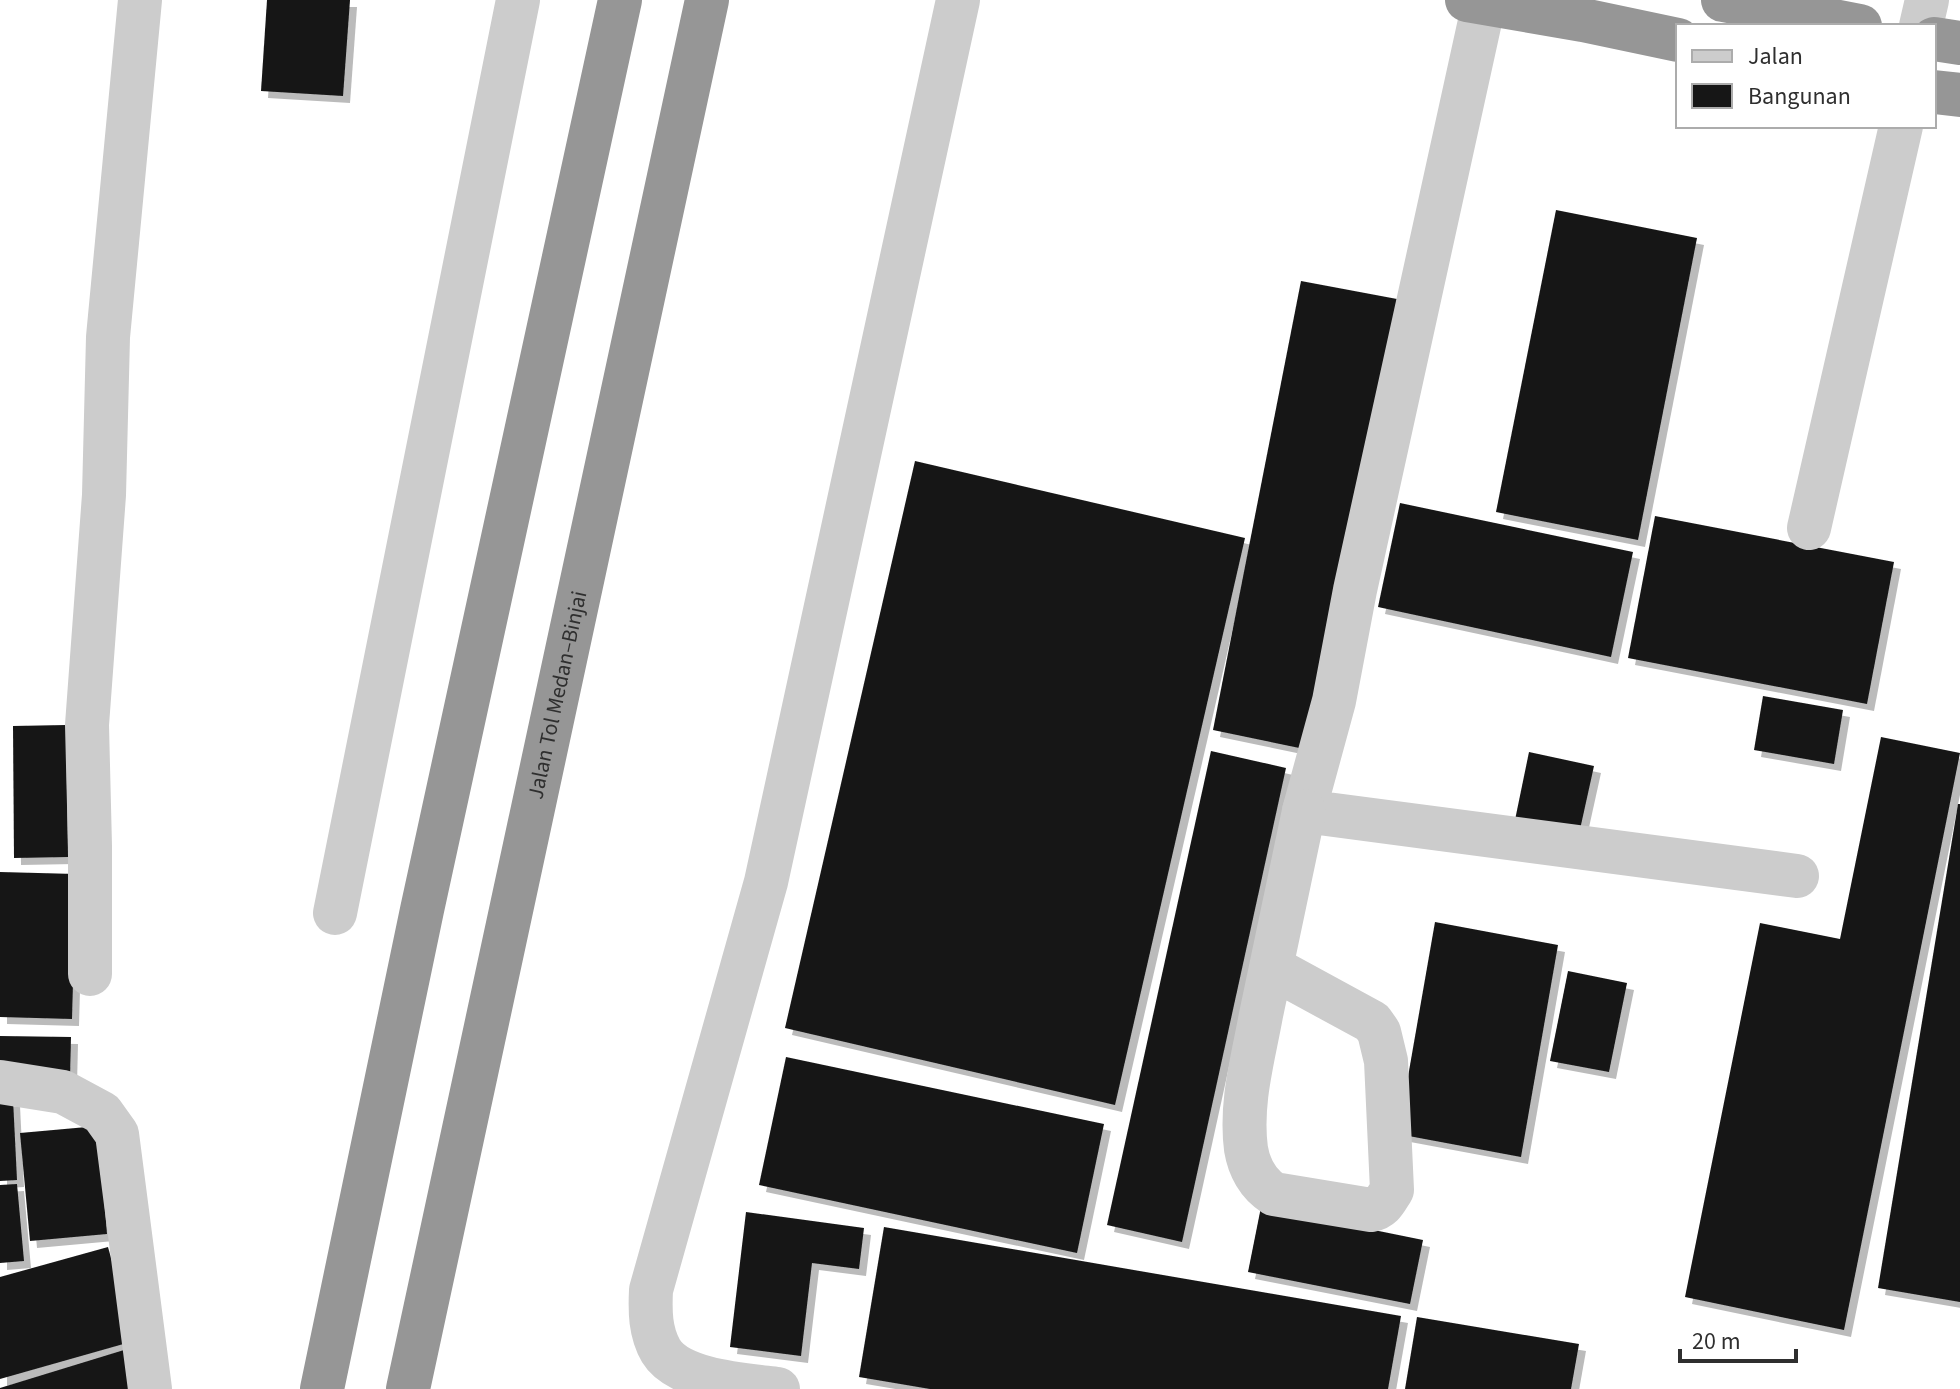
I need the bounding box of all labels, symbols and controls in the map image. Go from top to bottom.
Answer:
legend [1676,24,1936,128]
text: Jalan [1748,39,1803,74]
text: Bangunan [1748,79,1851,114]
street label: Jalan Tol Medan–Binjai [519,588,595,802]
scale bar [1680,1313,1796,1363]
text: 20 m [1692,1324,1741,1359]

